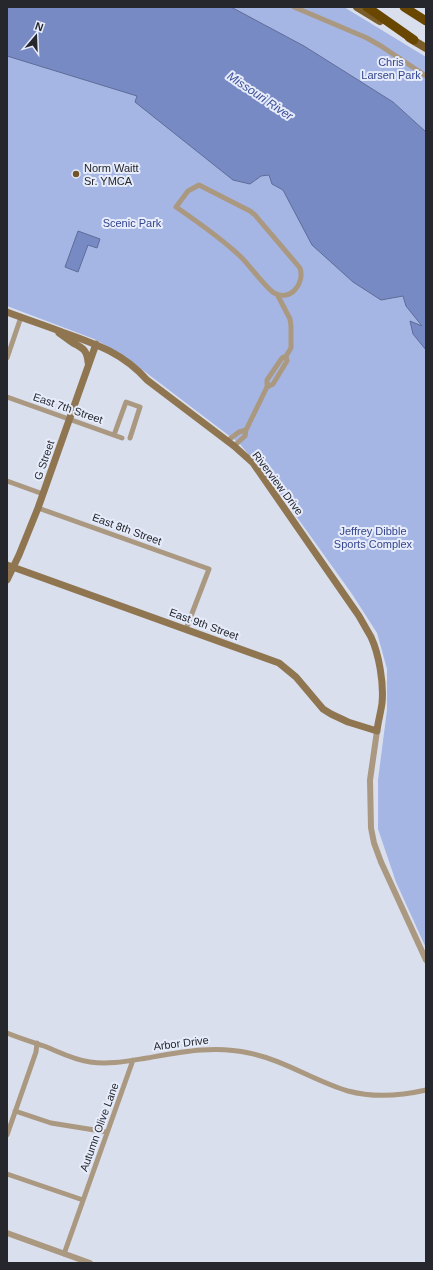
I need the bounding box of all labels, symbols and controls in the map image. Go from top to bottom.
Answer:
north arrow [16,16,56,56]
text: N [34,20,45,34]
park label: Chris Larsen Park [361,56,421,81]
water label: Missouri River [225,69,296,124]
place label: Norm Waitt Sr. YMCA [84,162,139,187]
marker: Norm Waitt Sr. YMCA [71,169,81,179]
park label: Scenic Park [103,217,162,229]
street label: East 7th Street [32,390,104,426]
street label: G Street [32,439,56,481]
street label: Riverview Drive [250,449,306,517]
street label: East 8th Street [91,511,163,547]
park label: Jeffrey Dibble Sports Complex [334,525,413,550]
street label: East 9th Street [168,606,240,642]
street label: Arbor Drive [153,1034,209,1052]
street label: Autumn Olive Lane [77,1081,121,1173]

